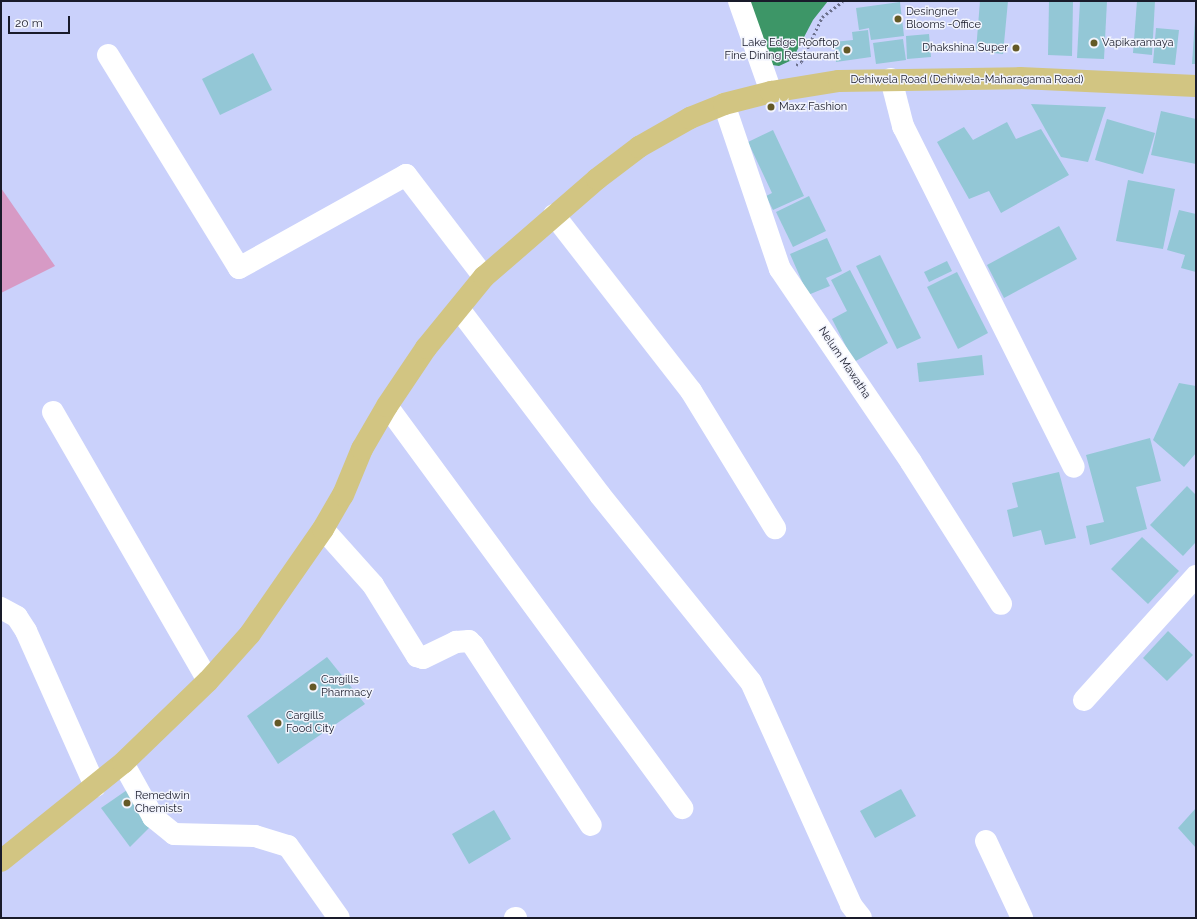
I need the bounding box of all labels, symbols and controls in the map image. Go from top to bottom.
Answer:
place label: Desingner Blooms -Office [906,6,981,32]
scale bar [10,8,72,34]
marker: Desingner Blooms -Office [893,14,903,24]
text: 20 m [15,16,43,30]
place label: Vapikaramaya [1102,36,1173,50]
place label: Lake Edge Rooftop Fine Dining Restaurant [724,37,839,63]
marker: Vapikaramaya [1089,38,1099,48]
place label: Dhakshina Super [922,41,1008,55]
marker: Dhakshina Super [1011,43,1021,53]
marker: Lake Edge Rooftop Fine Dining Restaurant [842,45,852,55]
street label: Dehiwela Road (Dehiwela-Maharagama Road) [850,73,1084,87]
place label: Maxz Fashion [779,100,847,114]
marker: Maxz Fashion [766,102,776,112]
street label: Nelum Mawatha [815,325,873,401]
place label: Cargills Pharmacy [321,674,372,700]
marker: Cargills Pharmacy [308,682,318,692]
place label: Cargills Food City [286,710,334,736]
marker: Cargills Food City [273,718,283,728]
place label: Remedwin Chemists [135,790,190,816]
marker: Remedwin Chemists [122,798,132,808]

